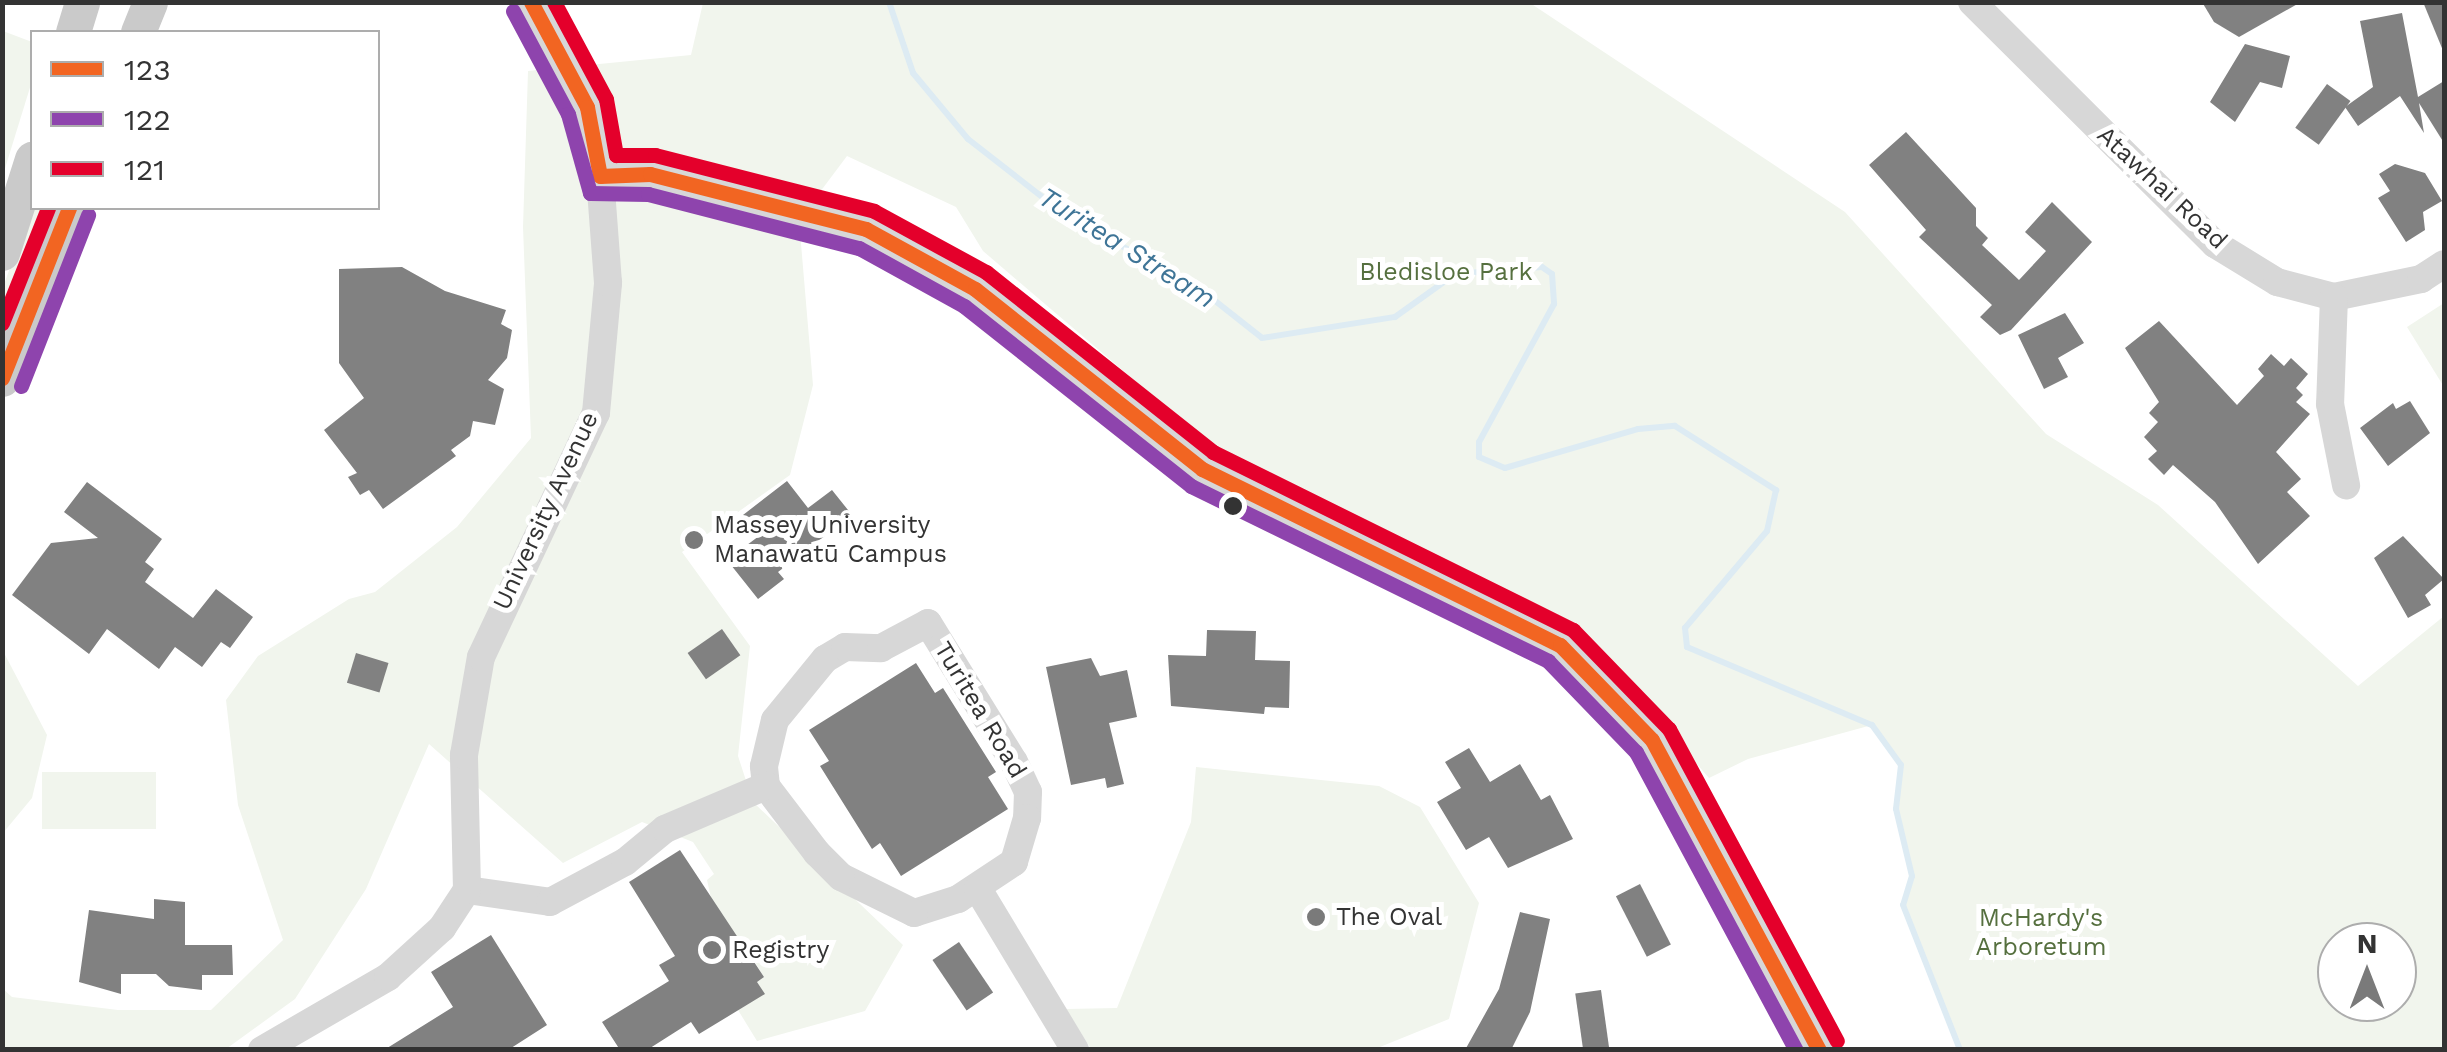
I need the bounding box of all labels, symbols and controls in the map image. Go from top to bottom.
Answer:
legend [30,30,380,210]
text: 123 [124,52,171,87]
text: 122 [124,102,171,137]
street label: Atawhai Road [2091,120,2233,256]
text: 121 [124,152,165,187]
water label: Turitea Stream [1032,180,1222,316]
park label: Bledisloe Park [1359,257,1533,287]
street label: University Avenue [487,406,605,616]
unlabelled marker [1223,496,1243,516]
place label: Massey University Manawatū Campus [714,511,947,570]
marker: Massey University Manawatū Campus [683,529,705,551]
street label: Turitea Road [927,636,1033,784]
place label: The Oval [1336,902,1442,932]
park label: McHardy's Arboretum [1976,904,2106,963]
marker: The Oval [1305,906,1327,928]
north arrow [2317,922,2417,1022]
text: N [2357,927,2377,960]
place label: Registry [732,935,829,965]
marker: Registry [701,939,723,961]

